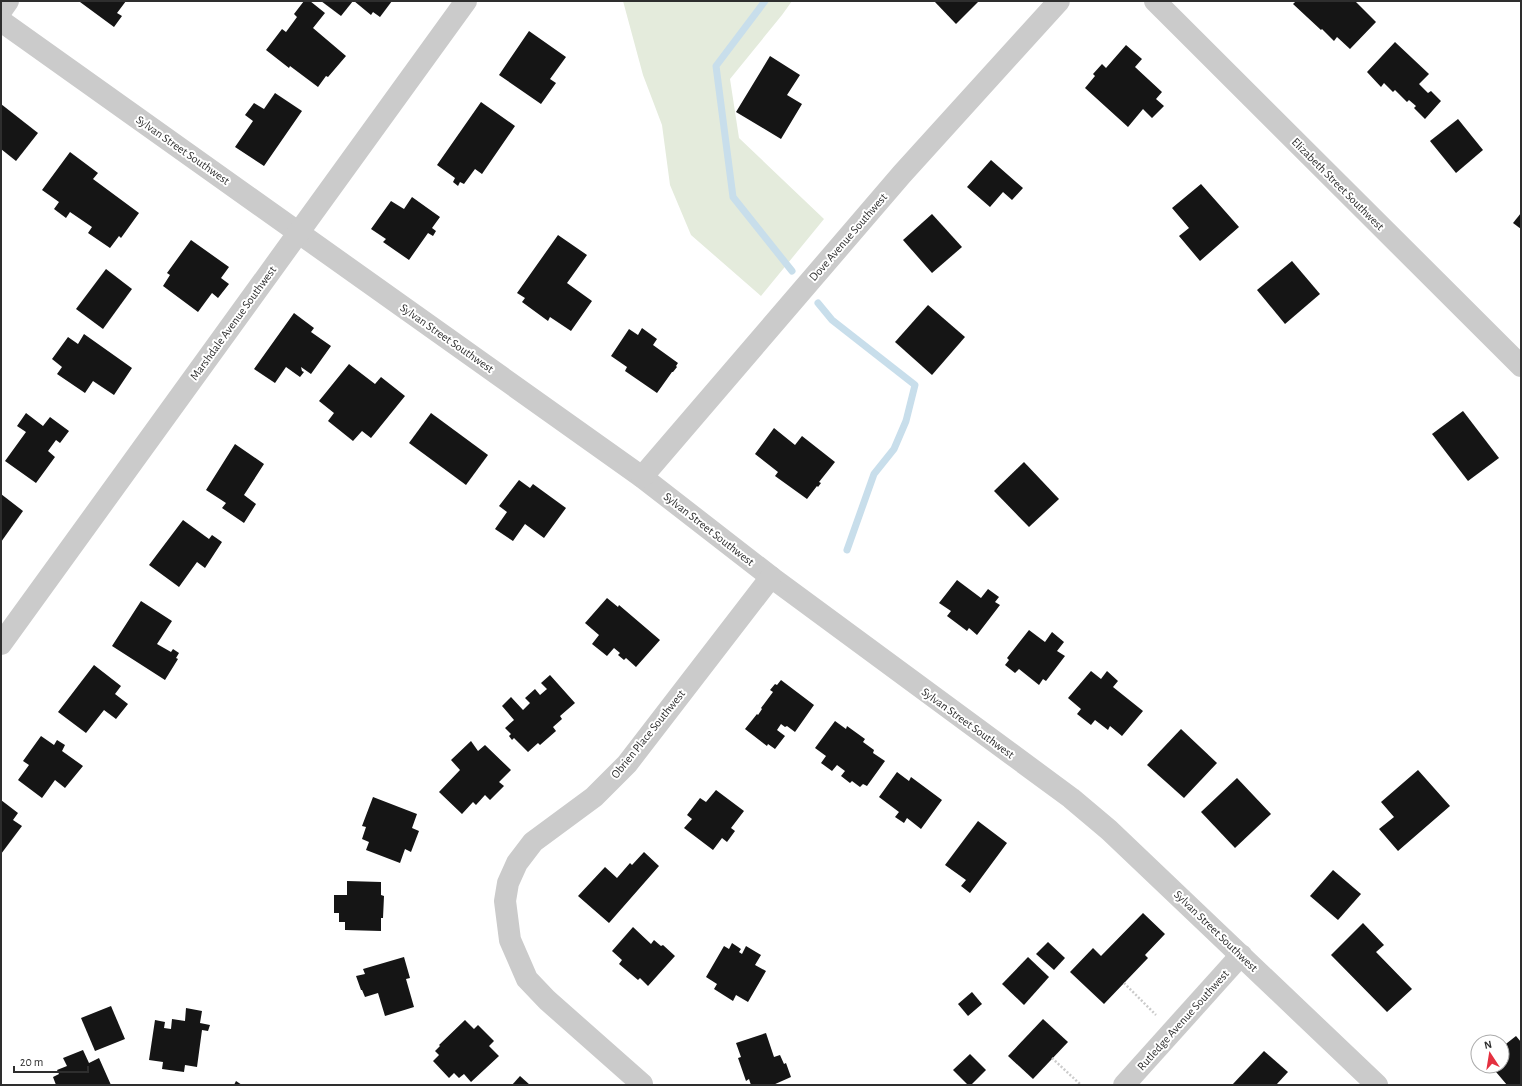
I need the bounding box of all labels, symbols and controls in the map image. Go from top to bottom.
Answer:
street label: Sylvan Street Southwest [133,113,232,188]
street label: Elizabeth Street Southwest [1290,136,1387,233]
street label: Dove Avenue Southwest [807,191,889,283]
street label: Marshdale Avenue Southwest [188,264,278,382]
street label: Sylvan Street Southwest [397,301,496,376]
street label: Sylvan Street Southwest [661,490,757,569]
street label: Sylvan Street Southwest [919,685,1017,761]
street label: Obrien Place Southwest [609,687,687,781]
street label: Sylvan Street Southwest [1171,888,1260,975]
street label: Rutledge Avenue Southwest [1135,967,1231,1072]
north arrow [1470,1034,1510,1074]
text: N [1483,1039,1493,1051]
scale bar [14,1048,88,1074]
text: 20 m [20,1056,43,1068]

